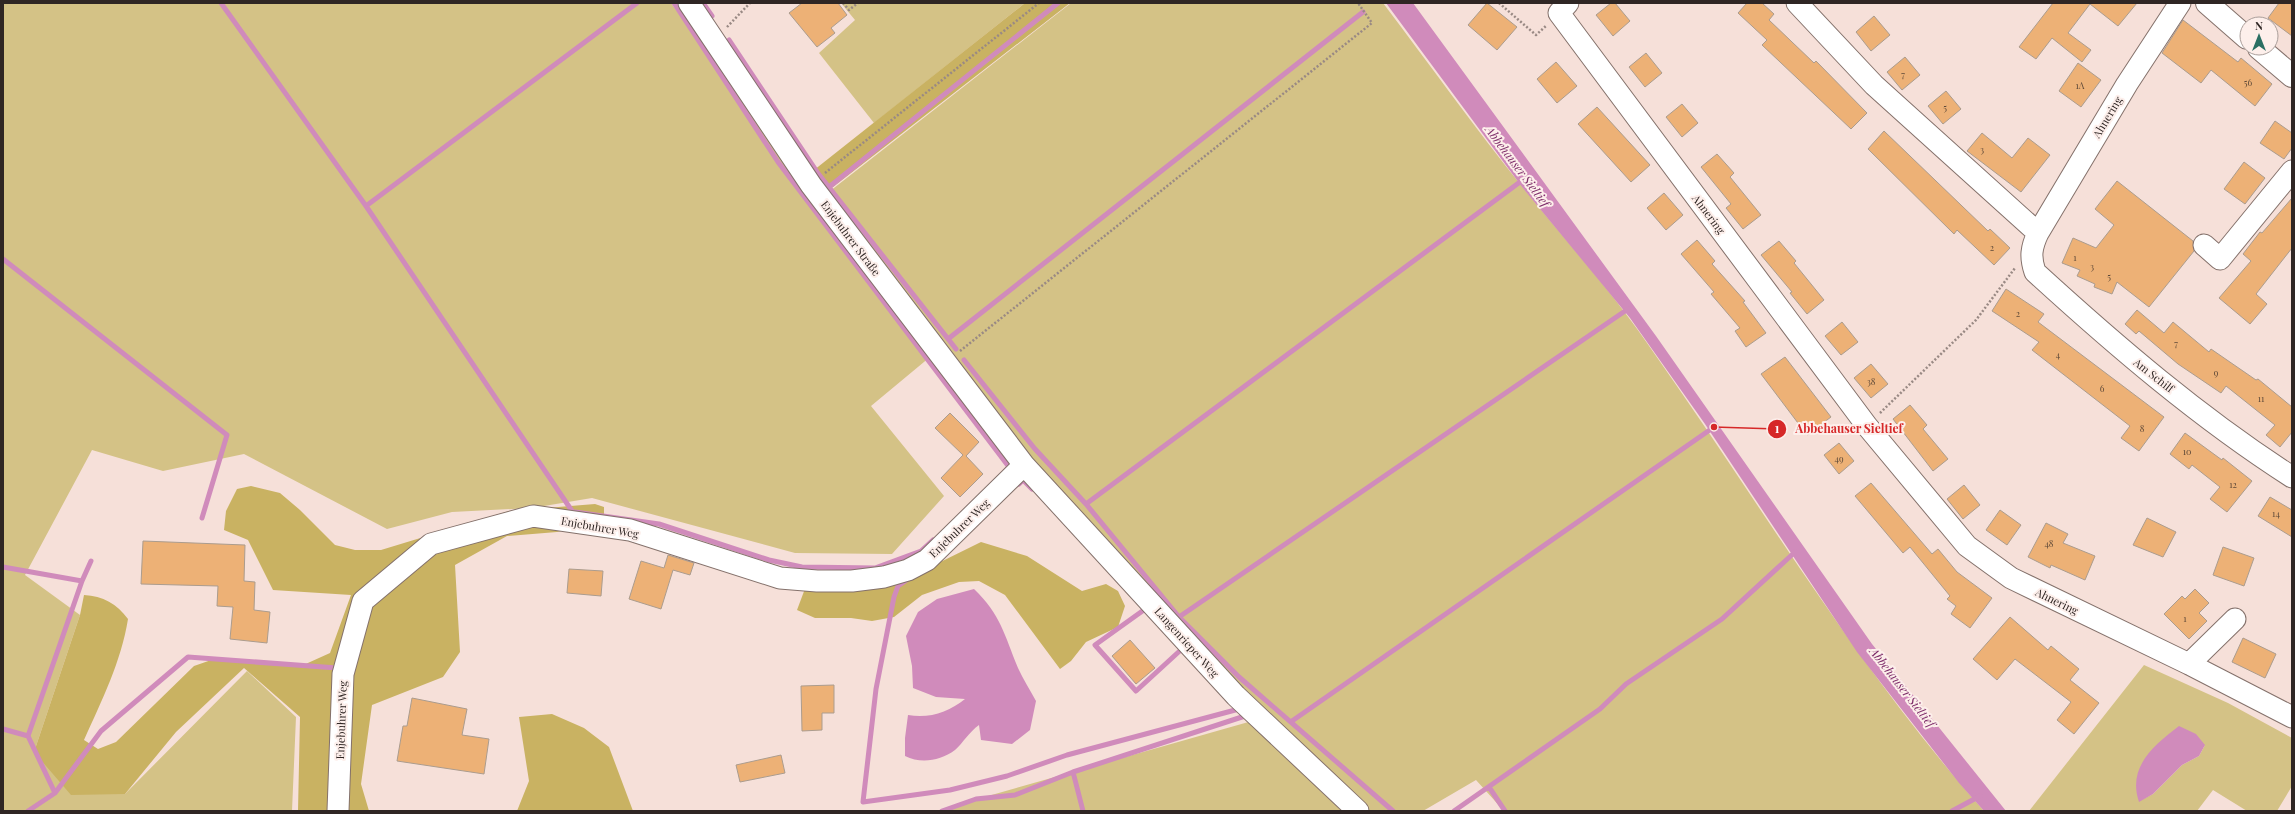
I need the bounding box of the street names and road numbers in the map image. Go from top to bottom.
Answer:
street label: Ahnering [2088,93,2125,141]
street label: Ahnering [1689,190,1729,237]
street label: Enjebuhrer Straße [818,197,885,279]
street label: Am Schilf [2130,354,2178,396]
street label: Enjebuhrer Weg [925,495,993,561]
street label: Enjebuhrer Weg [560,513,640,541]
street label: Ahnering [2032,584,2081,618]
street label: Langenrieper Weg [1151,604,1223,680]
street label: Enjebuhrer Weg [332,680,350,760]

